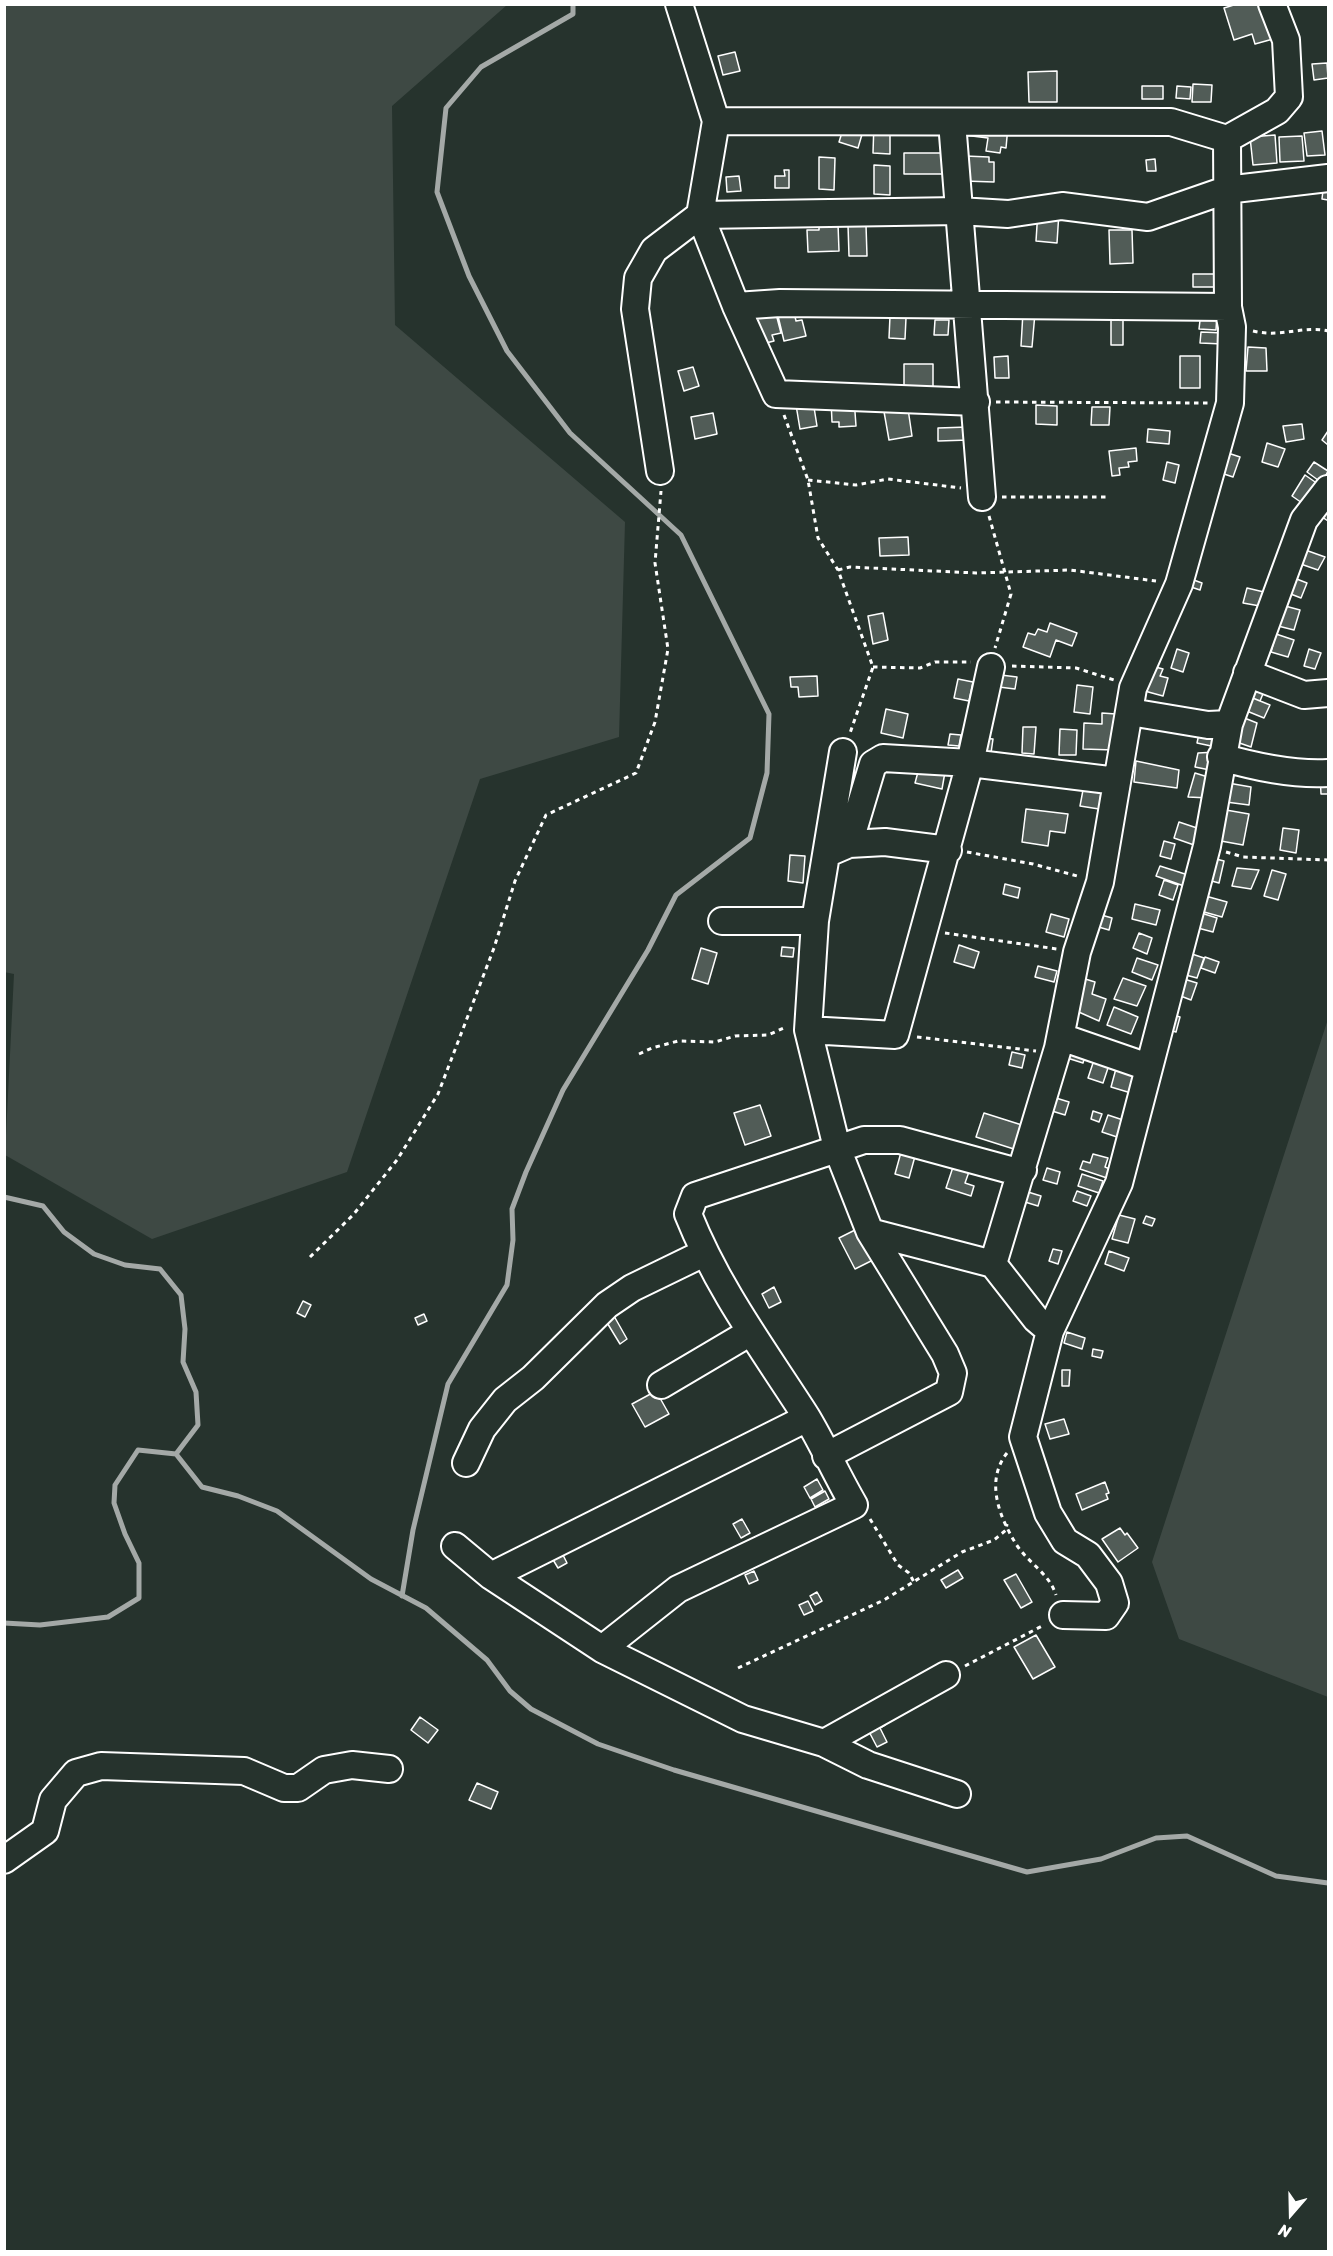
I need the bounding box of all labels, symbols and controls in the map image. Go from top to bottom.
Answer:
north arrow [1261,2184,1321,2244]
text: N [1275,2216,1295,2247]

